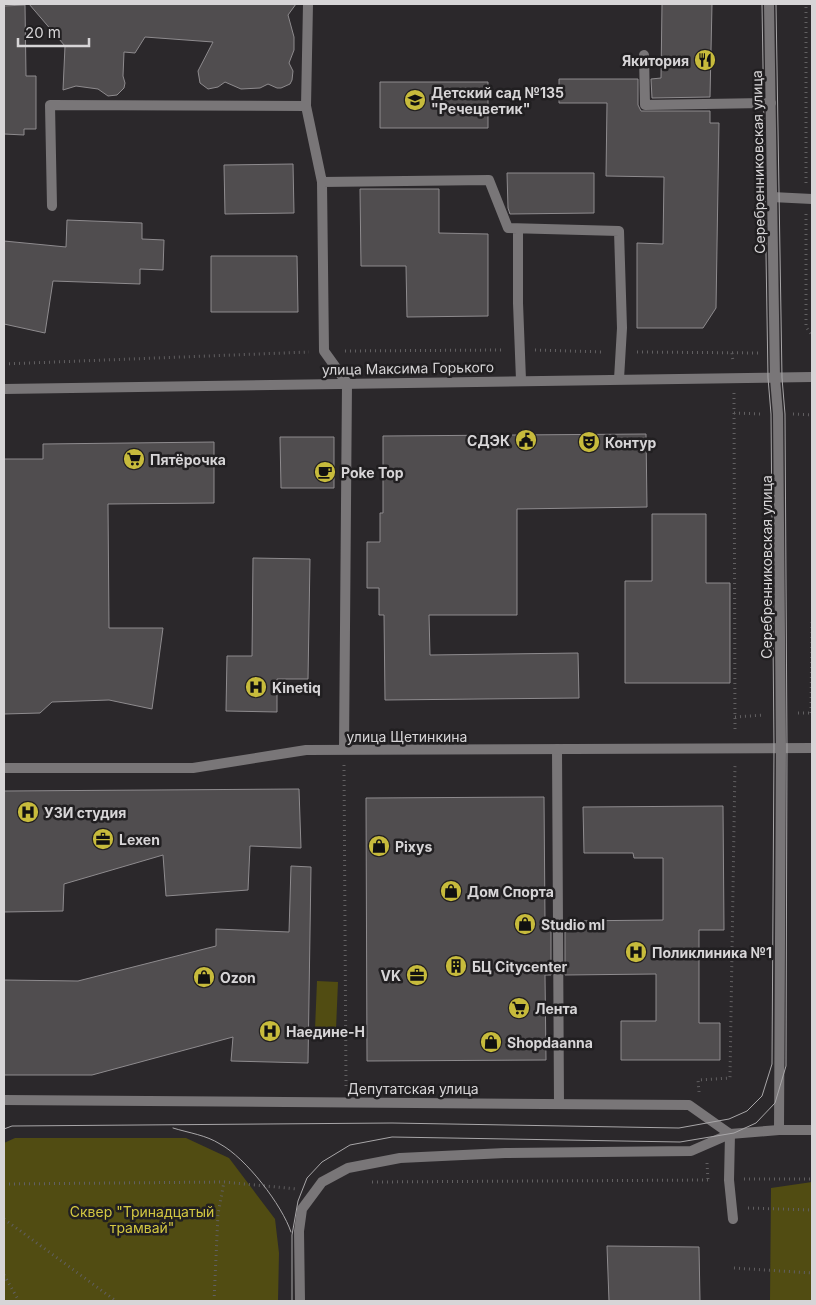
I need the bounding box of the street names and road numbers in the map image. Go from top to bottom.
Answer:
street label: Серебренниковская улица [748,70,768,254]
street label: улица Максима Горького [322,358,494,378]
street label: Серебренниковская улица [758,475,775,659]
street label: улица Щетинкина [347,728,467,745]
street label: Депутатская улица [347,1080,479,1097]

